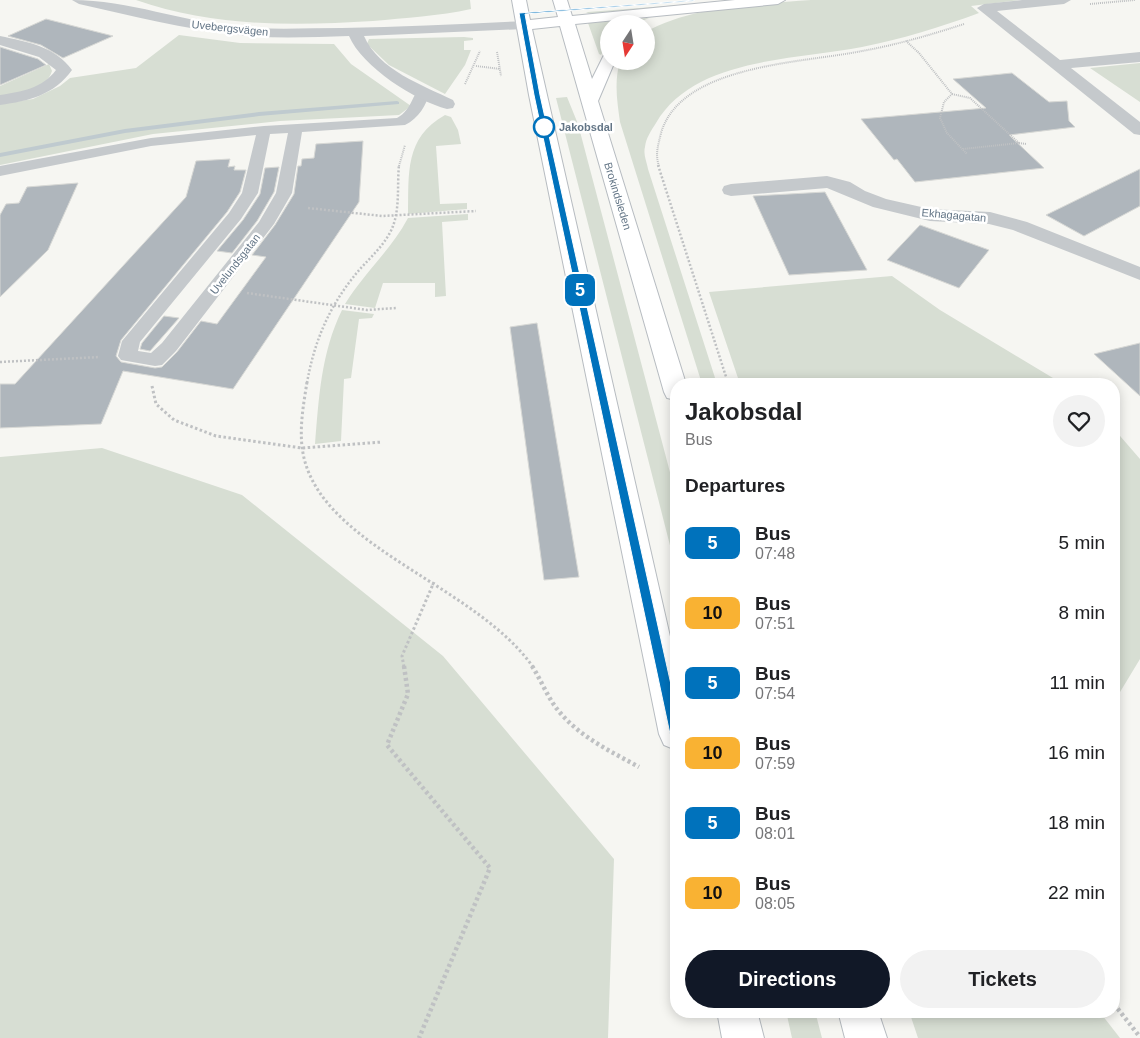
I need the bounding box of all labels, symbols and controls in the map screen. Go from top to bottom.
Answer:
north arrow [600,15,655,70]
map controls [600,15,655,70]
street label: Uvebergsvägen [191,18,269,38]
marker: Jakobsdal [533,116,555,138]
place label: Jakobsdal [559,121,613,133]
street label: Brokindsleden [602,161,634,231]
street label: Ekhagagatan [921,206,987,224]
street label: Uvelundsgatan [208,231,262,297]
line badge: 5 [564,274,596,306]
text: 5 [575,280,585,300]
button: heart [1053,395,1105,447]
text: Jakobsdal [685,398,802,425]
text: Bus [685,431,713,448]
text: Departures [685,475,785,496]
text: Bus [755,523,791,544]
text: 5 min [1059,532,1105,553]
text: 5 [707,533,718,553]
text: 07:48 [755,545,795,562]
text: Bus [755,593,791,614]
text: 8 min [1059,602,1105,623]
text: 10 [702,603,723,623]
text: 07:51 [755,615,795,632]
text: Bus [755,663,791,684]
text: 11 min [1049,672,1105,693]
text: 5 [707,673,718,693]
text: 07:54 [755,685,795,702]
text: Bus [755,733,791,754]
text: 16 min [1048,742,1105,763]
text: 10 [702,743,723,763]
text: 07:59 [755,755,795,772]
text: Bus [755,803,791,824]
text: 18 min [1048,812,1105,833]
text: 5 [707,813,718,833]
text: 08:01 [755,825,795,842]
text: Bus [755,873,791,894]
text: 22 min [1048,882,1105,903]
text: 10 [702,883,723,903]
text: 08:05 [755,895,795,912]
button: Directions [685,950,890,1008]
button: Tickets [900,950,1105,1008]

